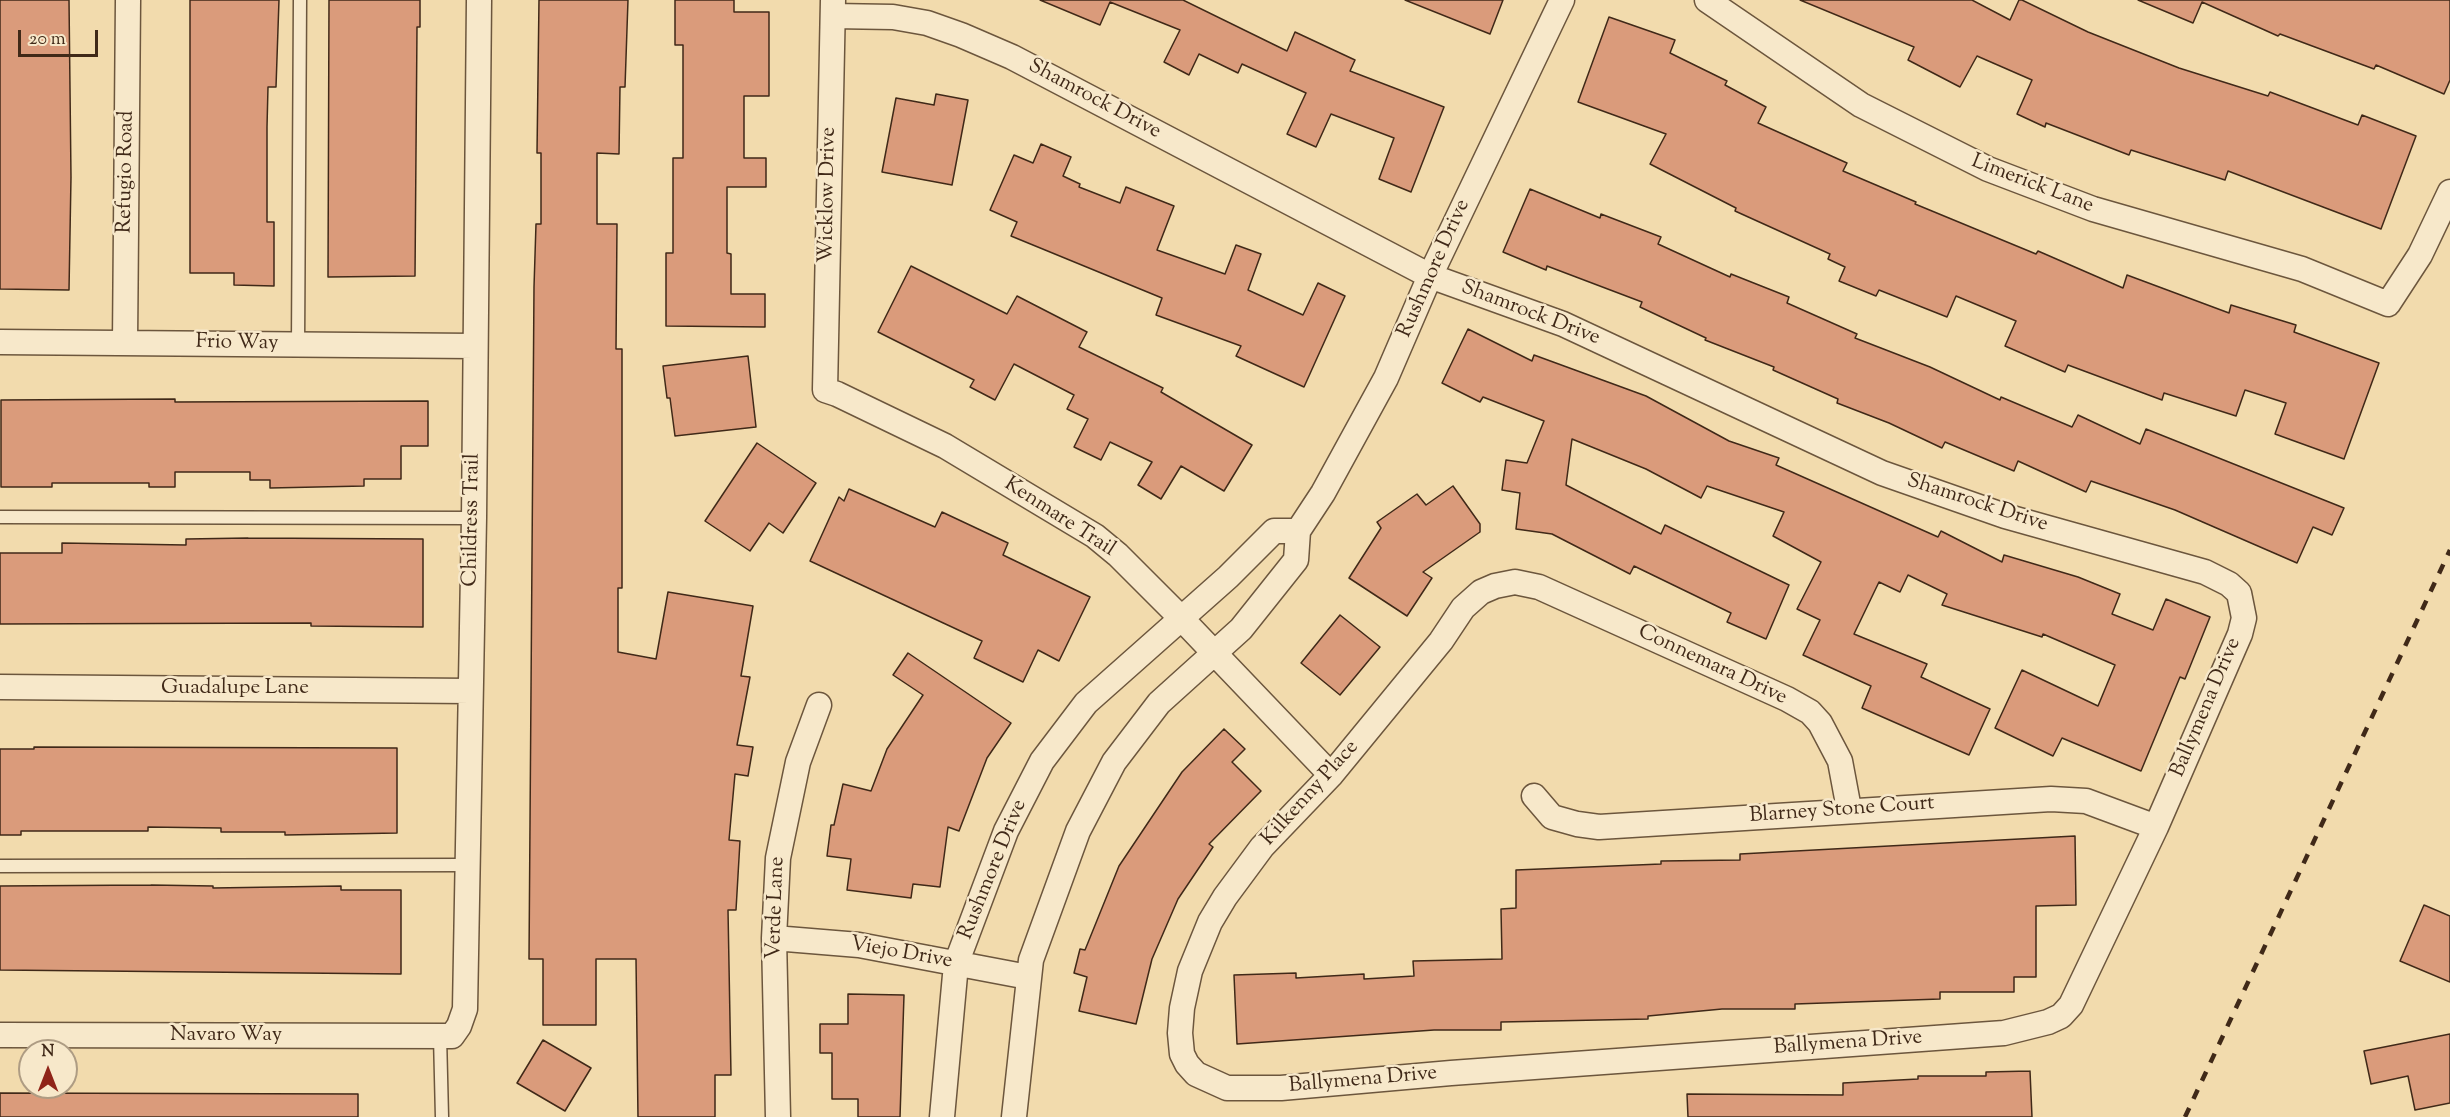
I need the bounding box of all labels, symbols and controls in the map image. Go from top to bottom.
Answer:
scale bar [21,18,100,56]
text: 20 m [29,27,66,53]
street label: Shamrock Drive [1023,54,1165,146]
street label: Refugio Road [113,110,141,234]
street label: Wicklow Drive [815,127,843,263]
street label: Limerick Lane [1967,150,2097,220]
street label: Rushmore Drive [1393,196,1477,342]
street label: Shamrock Drive [1457,276,1603,352]
street label: Frio Way [195,331,279,357]
street label: Childress Trail [459,453,487,587]
street label: Shamrock Drive [1903,469,2051,539]
street label: Kenmare Trail [999,473,1119,563]
street label: Connemara Drive [1633,620,1791,712]
street label: Ballymena Drive [2166,635,2248,781]
street label: Guadalupe Lane [161,676,309,702]
street label: Kilkenny Place [1257,736,1365,852]
street label: Blarney Stone Court [1749,792,1935,830]
street label: Rushmore Drive [955,796,1033,944]
street label: Verde Lane [763,856,791,960]
street label: Viejo Drive [848,933,954,975]
street label: Navaro Way [170,1023,282,1049]
street label: Ballymena Drive [1773,1026,1923,1062]
north arrow [18,1039,78,1099]
text: N [42,1041,54,1064]
street label: Ballymena Drive [1288,1062,1438,1100]

